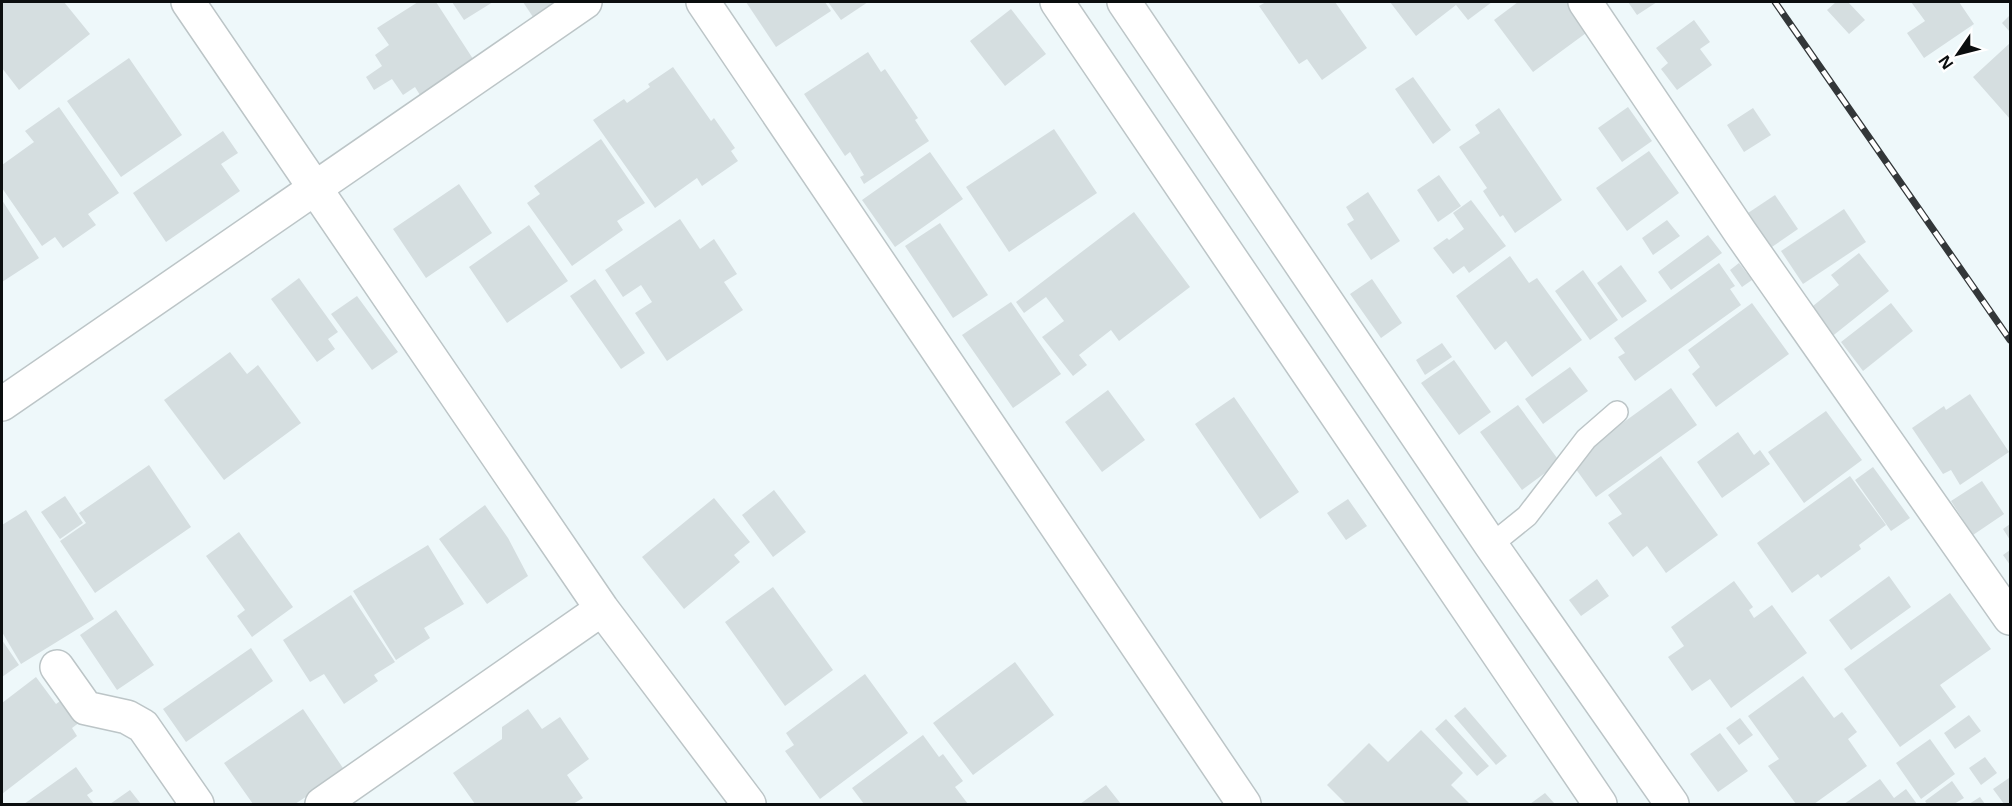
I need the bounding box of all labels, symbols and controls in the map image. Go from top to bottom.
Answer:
north arrow [1928,24,1988,84]
text: N [1933,51,1958,74]

